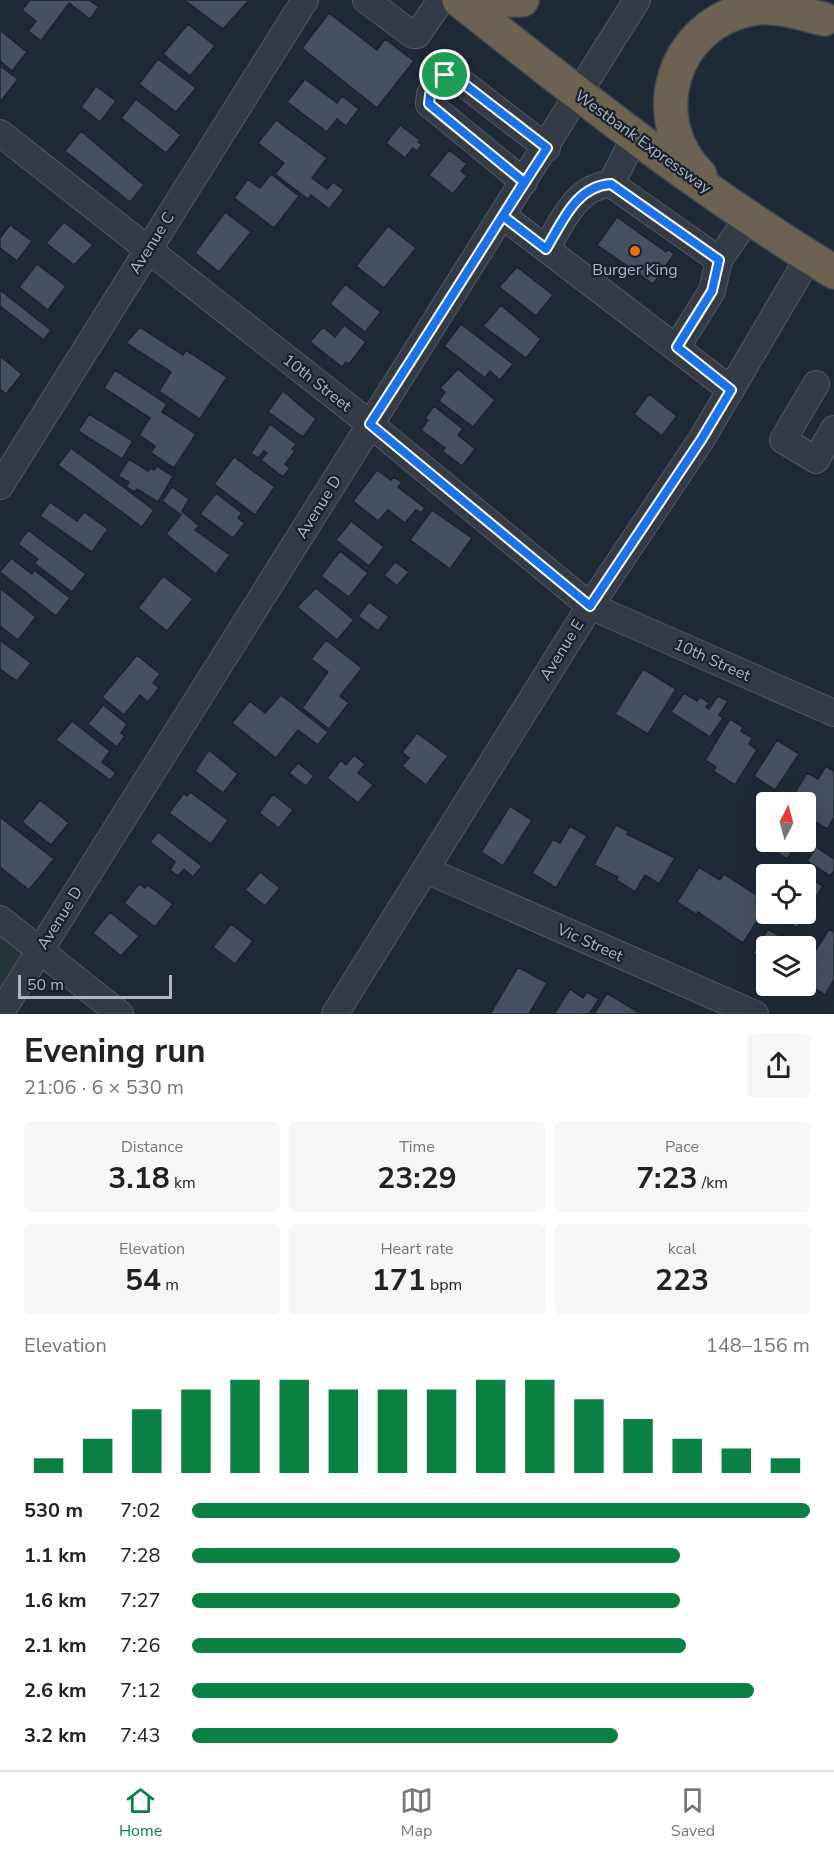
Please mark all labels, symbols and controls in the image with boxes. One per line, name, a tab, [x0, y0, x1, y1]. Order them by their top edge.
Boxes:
pin	[419, 49, 470, 100]
icon: arrive	[428, 58, 461, 91]
street label: Westbank Expressway	[570, 85, 716, 199]
street label: Avenue C	[124, 208, 180, 278]
marker: Burger King	[628, 244, 642, 258]
place label: Burger King	[592, 259, 678, 281]
street label: 10th Street	[278, 349, 356, 417]
street label: Avenue D	[291, 471, 347, 543]
street label: Avenue E	[535, 615, 589, 685]
street label: 10th Street	[670, 633, 754, 687]
north arrow	[756, 792, 816, 852]
map controls	[756, 792, 816, 996]
button: locate	[756, 864, 816, 924]
street label: Avenue D	[32, 882, 88, 954]
street label: Vic Street	[553, 918, 627, 967]
button: layers	[756, 936, 816, 996]
scale bar	[18, 972, 172, 1000]
text: 50 m	[27, 974, 64, 996]
text: Evening run	[24, 1029, 206, 1074]
button: share	[747, 1034, 810, 1097]
text: 21:06 · 6 × 530 m	[24, 1074, 184, 1101]
text: Distance	[121, 1136, 183, 1158]
text: Time	[399, 1136, 435, 1158]
text: Pace	[665, 1136, 699, 1158]
text: 3.18	[108, 1158, 170, 1199]
text: 23:29	[377, 1158, 457, 1199]
text: 7:23	[636, 1158, 698, 1199]
text: km	[170, 1172, 196, 1194]
text: /km	[698, 1172, 728, 1194]
text: Elevation	[119, 1238, 185, 1260]
text: Heart rate	[380, 1238, 454, 1260]
text: kcal	[668, 1238, 696, 1260]
text: 54	[125, 1260, 161, 1301]
text: 171	[372, 1260, 426, 1301]
text: 223	[655, 1260, 709, 1301]
text: m	[161, 1274, 179, 1296]
text: bpm	[426, 1274, 462, 1296]
text: Elevation	[24, 1332, 107, 1359]
text: 148–156 m	[706, 1332, 810, 1359]
text: 530 m	[24, 1497, 83, 1524]
text: 7:02	[120, 1497, 161, 1524]
text: 1.1 km	[24, 1542, 87, 1569]
text: 7:28	[120, 1542, 161, 1569]
text: 1.6 km	[24, 1587, 87, 1614]
text: 7:27	[120, 1587, 161, 1614]
text: 2.1 km	[24, 1632, 87, 1659]
text: 7:26	[120, 1632, 161, 1659]
text: 2.6 km	[24, 1677, 87, 1704]
text: 7:12	[120, 1677, 161, 1704]
text: 3.2 km	[24, 1722, 87, 1749]
text: 7:43	[120, 1722, 161, 1749]
tab: Home	[119, 1784, 162, 1842]
tab: Map	[400, 1784, 433, 1842]
tab: Saved	[671, 1784, 715, 1842]

